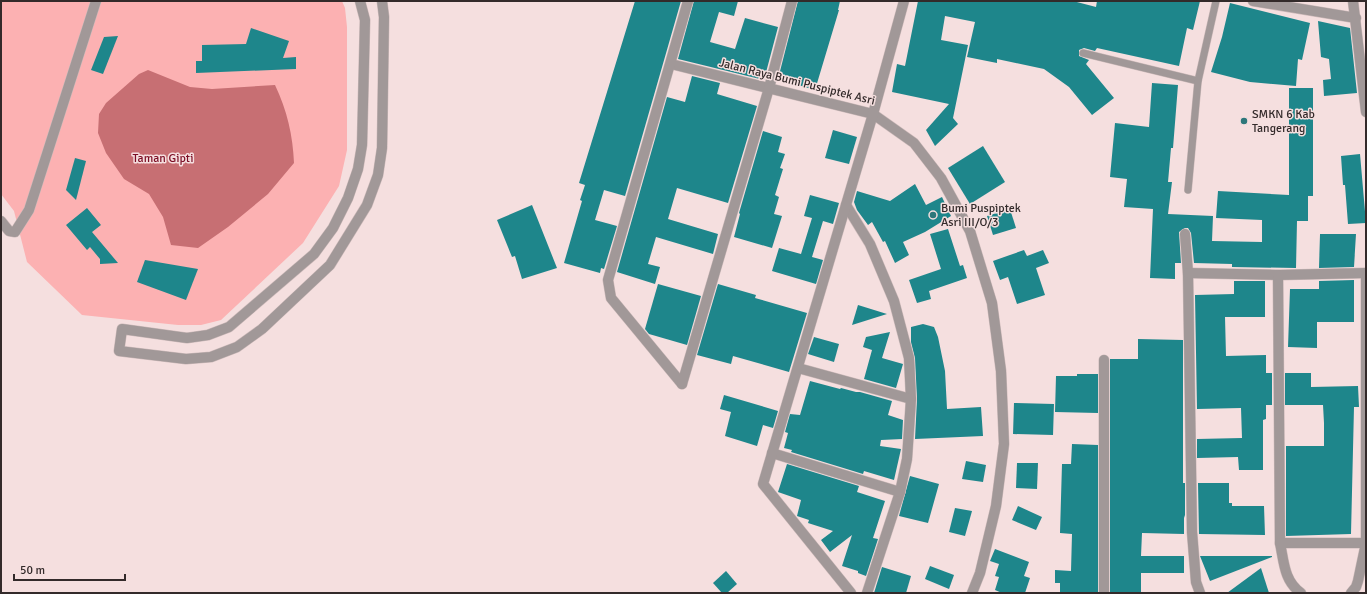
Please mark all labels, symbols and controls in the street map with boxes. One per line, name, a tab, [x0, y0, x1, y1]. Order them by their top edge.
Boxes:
street label: Jalan Raya Bumi Puspiptek Asri	[717, 55, 877, 109]
place label: SMKN 6 Kab Tangerang	[1252, 107, 1315, 136]
marker: SMKN 6 Kab Tangerang	[1239, 116, 1249, 126]
park label: Taman Gipti	[133, 151, 193, 166]
place label: Bumi Puspiptek Asri III/O/3	[941, 201, 1021, 230]
marker: Bumi Puspiptek Asri III/O/3	[928, 210, 938, 220]
scale bar	[14, 556, 125, 582]
text: 50 m	[20, 563, 45, 578]

